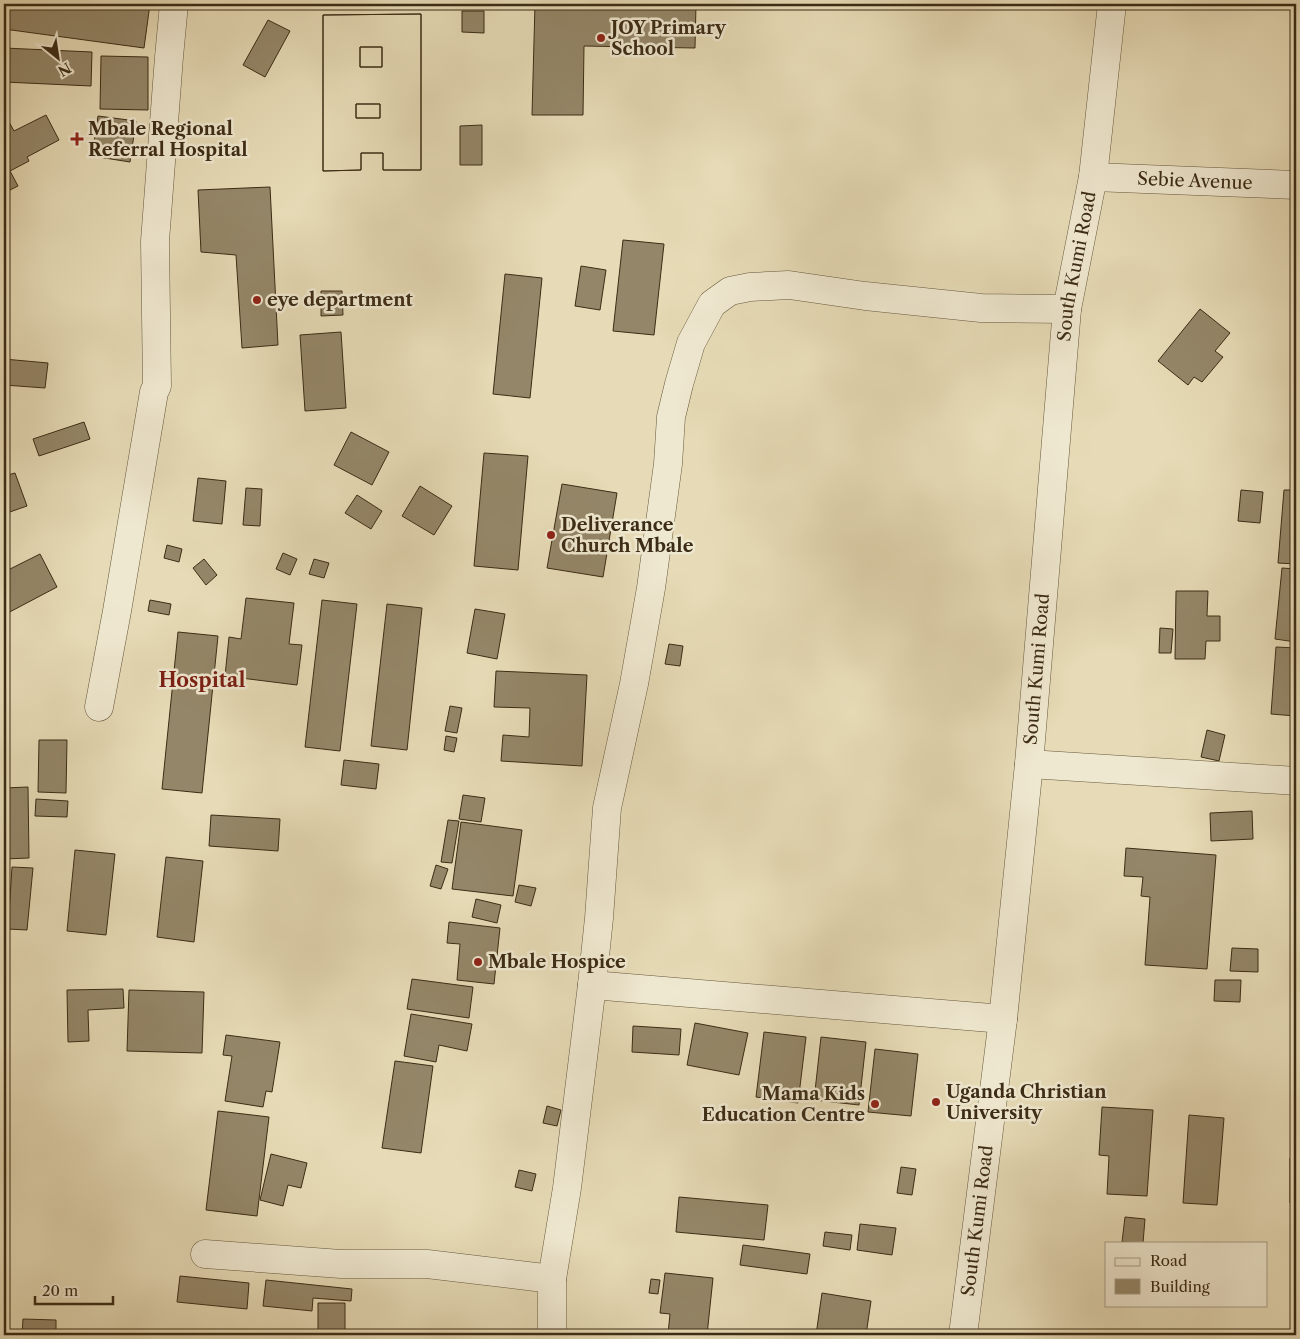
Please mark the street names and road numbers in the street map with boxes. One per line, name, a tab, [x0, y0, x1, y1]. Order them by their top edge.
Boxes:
street label: Sebie Avenue	[1137, 168, 1253, 194]
street label: South Kumi Road	[1053, 189, 1101, 342]
street label: South Kumi Road	[1020, 592, 1054, 746]
street label: South Kumi Road	[957, 1144, 998, 1298]

